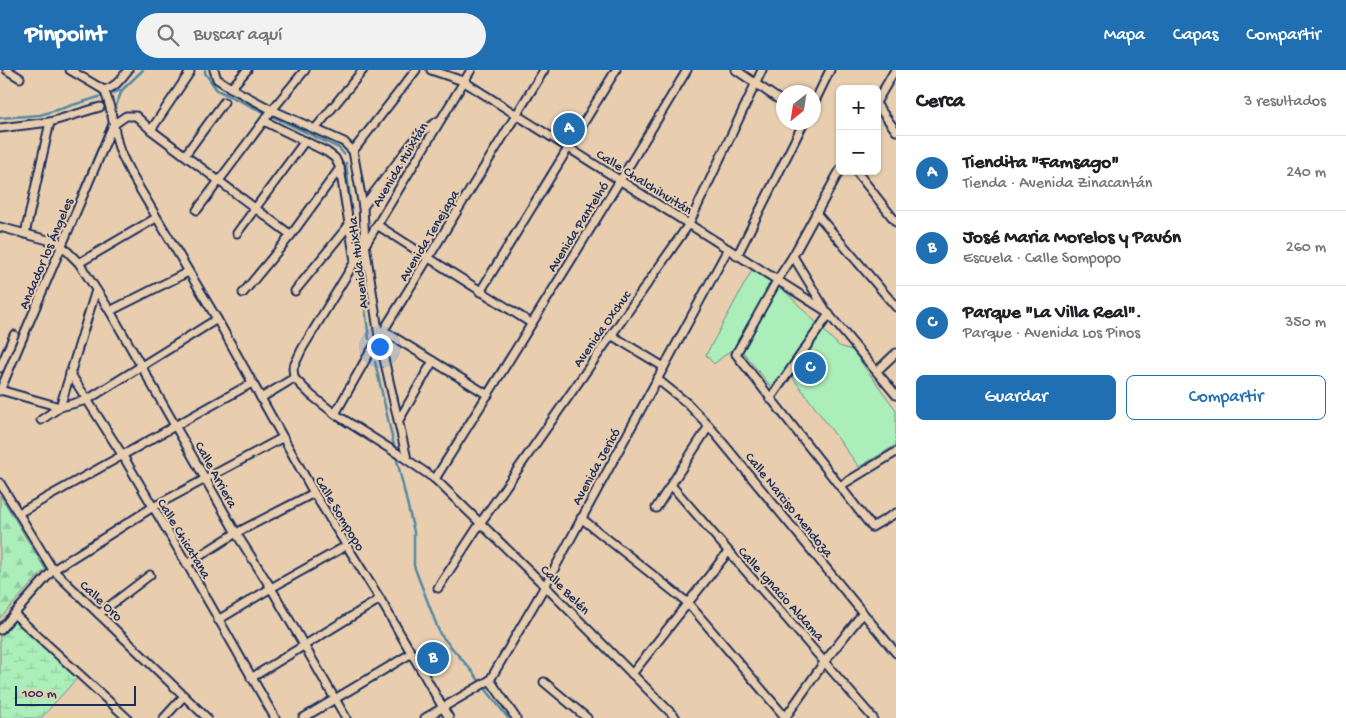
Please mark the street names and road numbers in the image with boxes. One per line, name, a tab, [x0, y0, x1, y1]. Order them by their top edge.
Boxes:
street label: Avenida Huixtán	[369, 120, 433, 211]
street label: Calle Chalchihuitán	[592, 147, 695, 220]
street label: Avenida Pantelhó	[544, 179, 614, 276]
street label: Avenida Tenejapa	[396, 186, 465, 285]
street label: Andador los Ángeles	[16, 195, 79, 312]
street label: Avenida Huixtla	[345, 215, 374, 309]
street label: Avenida Oxchuc	[570, 287, 637, 371]
street label: Avenida Jericó	[569, 426, 625, 509]
street label: Calle Arriera	[190, 439, 241, 512]
street label: Calle Narciso Mendoza	[740, 450, 836, 563]
street label: Calle Sompopo	[310, 474, 368, 555]
street label: Calle Chicatana	[152, 496, 214, 584]
street label: Calle Ignacio Aldama	[733, 544, 828, 646]
street label: Calle Belén	[536, 562, 593, 619]
street label: Calle Oro	[75, 578, 125, 626]

